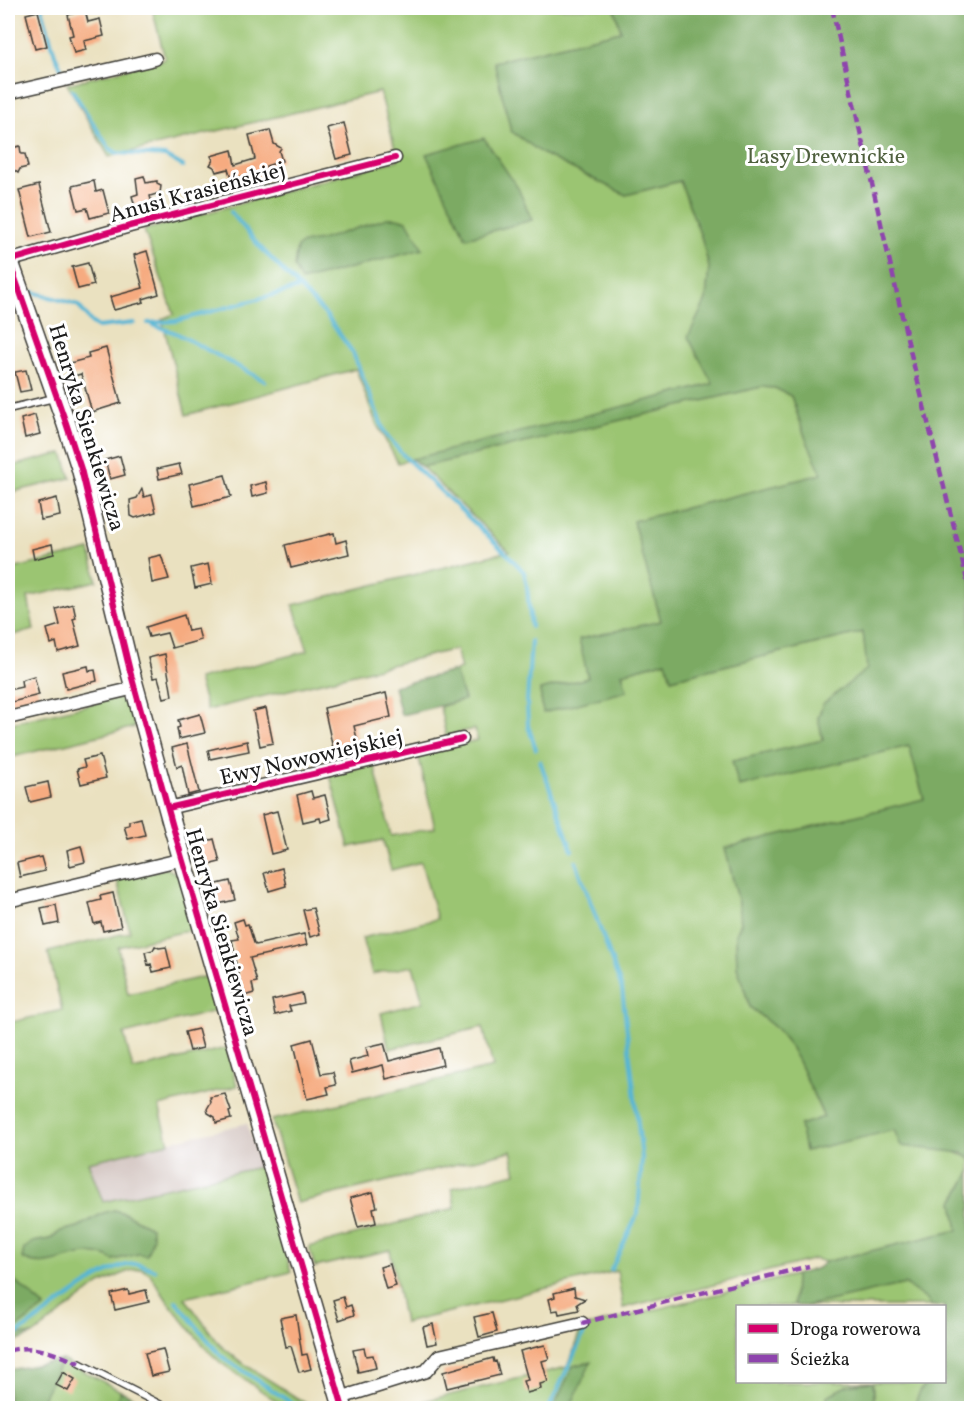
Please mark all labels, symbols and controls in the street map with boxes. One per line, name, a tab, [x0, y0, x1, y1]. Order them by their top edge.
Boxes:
park label: Lasy Drewnickie	[747, 142, 905, 173]
street label: Anusi Krasieńskiej	[106, 155, 289, 232]
street label: Henryka Sienkiewicza	[39, 320, 132, 535]
street label: Ewy Nowowiejskiej	[217, 722, 406, 795]
street label: Henryka Sienkiewicza	[176, 825, 265, 1040]
legend	[736, 1305, 946, 1383]
text: Droga rowerowa	[790, 1318, 921, 1343]
text: Ścieżka	[790, 1348, 850, 1373]

